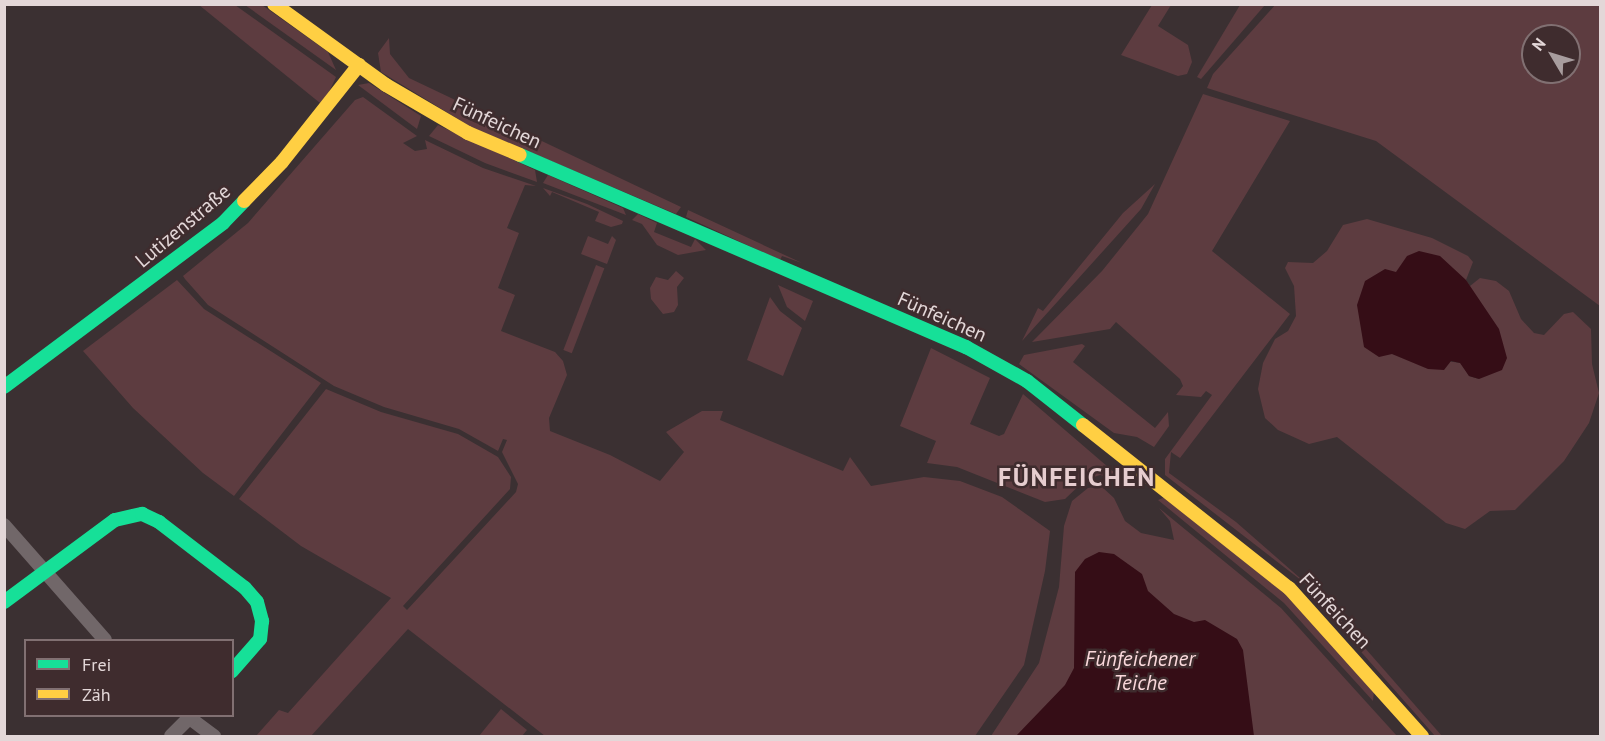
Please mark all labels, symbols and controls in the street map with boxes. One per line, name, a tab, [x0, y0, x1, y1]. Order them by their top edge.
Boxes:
north arrow	[1521, 24, 1581, 84]
text: N	[1527, 34, 1550, 54]
street label: Fünfeichen	[449, 92, 545, 154]
street label: Lutizenstraße	[131, 179, 235, 273]
street label: Fünfeichen	[894, 287, 990, 347]
district label: FÜNFEICHEN	[998, 461, 1156, 493]
street label: Fünfeichen	[1294, 568, 1376, 654]
legend	[24, 639, 234, 717]
water label: Fünfeichener Teiche	[1085, 646, 1195, 696]
text: Frei	[82, 653, 111, 676]
text: Zäh	[82, 683, 111, 706]

